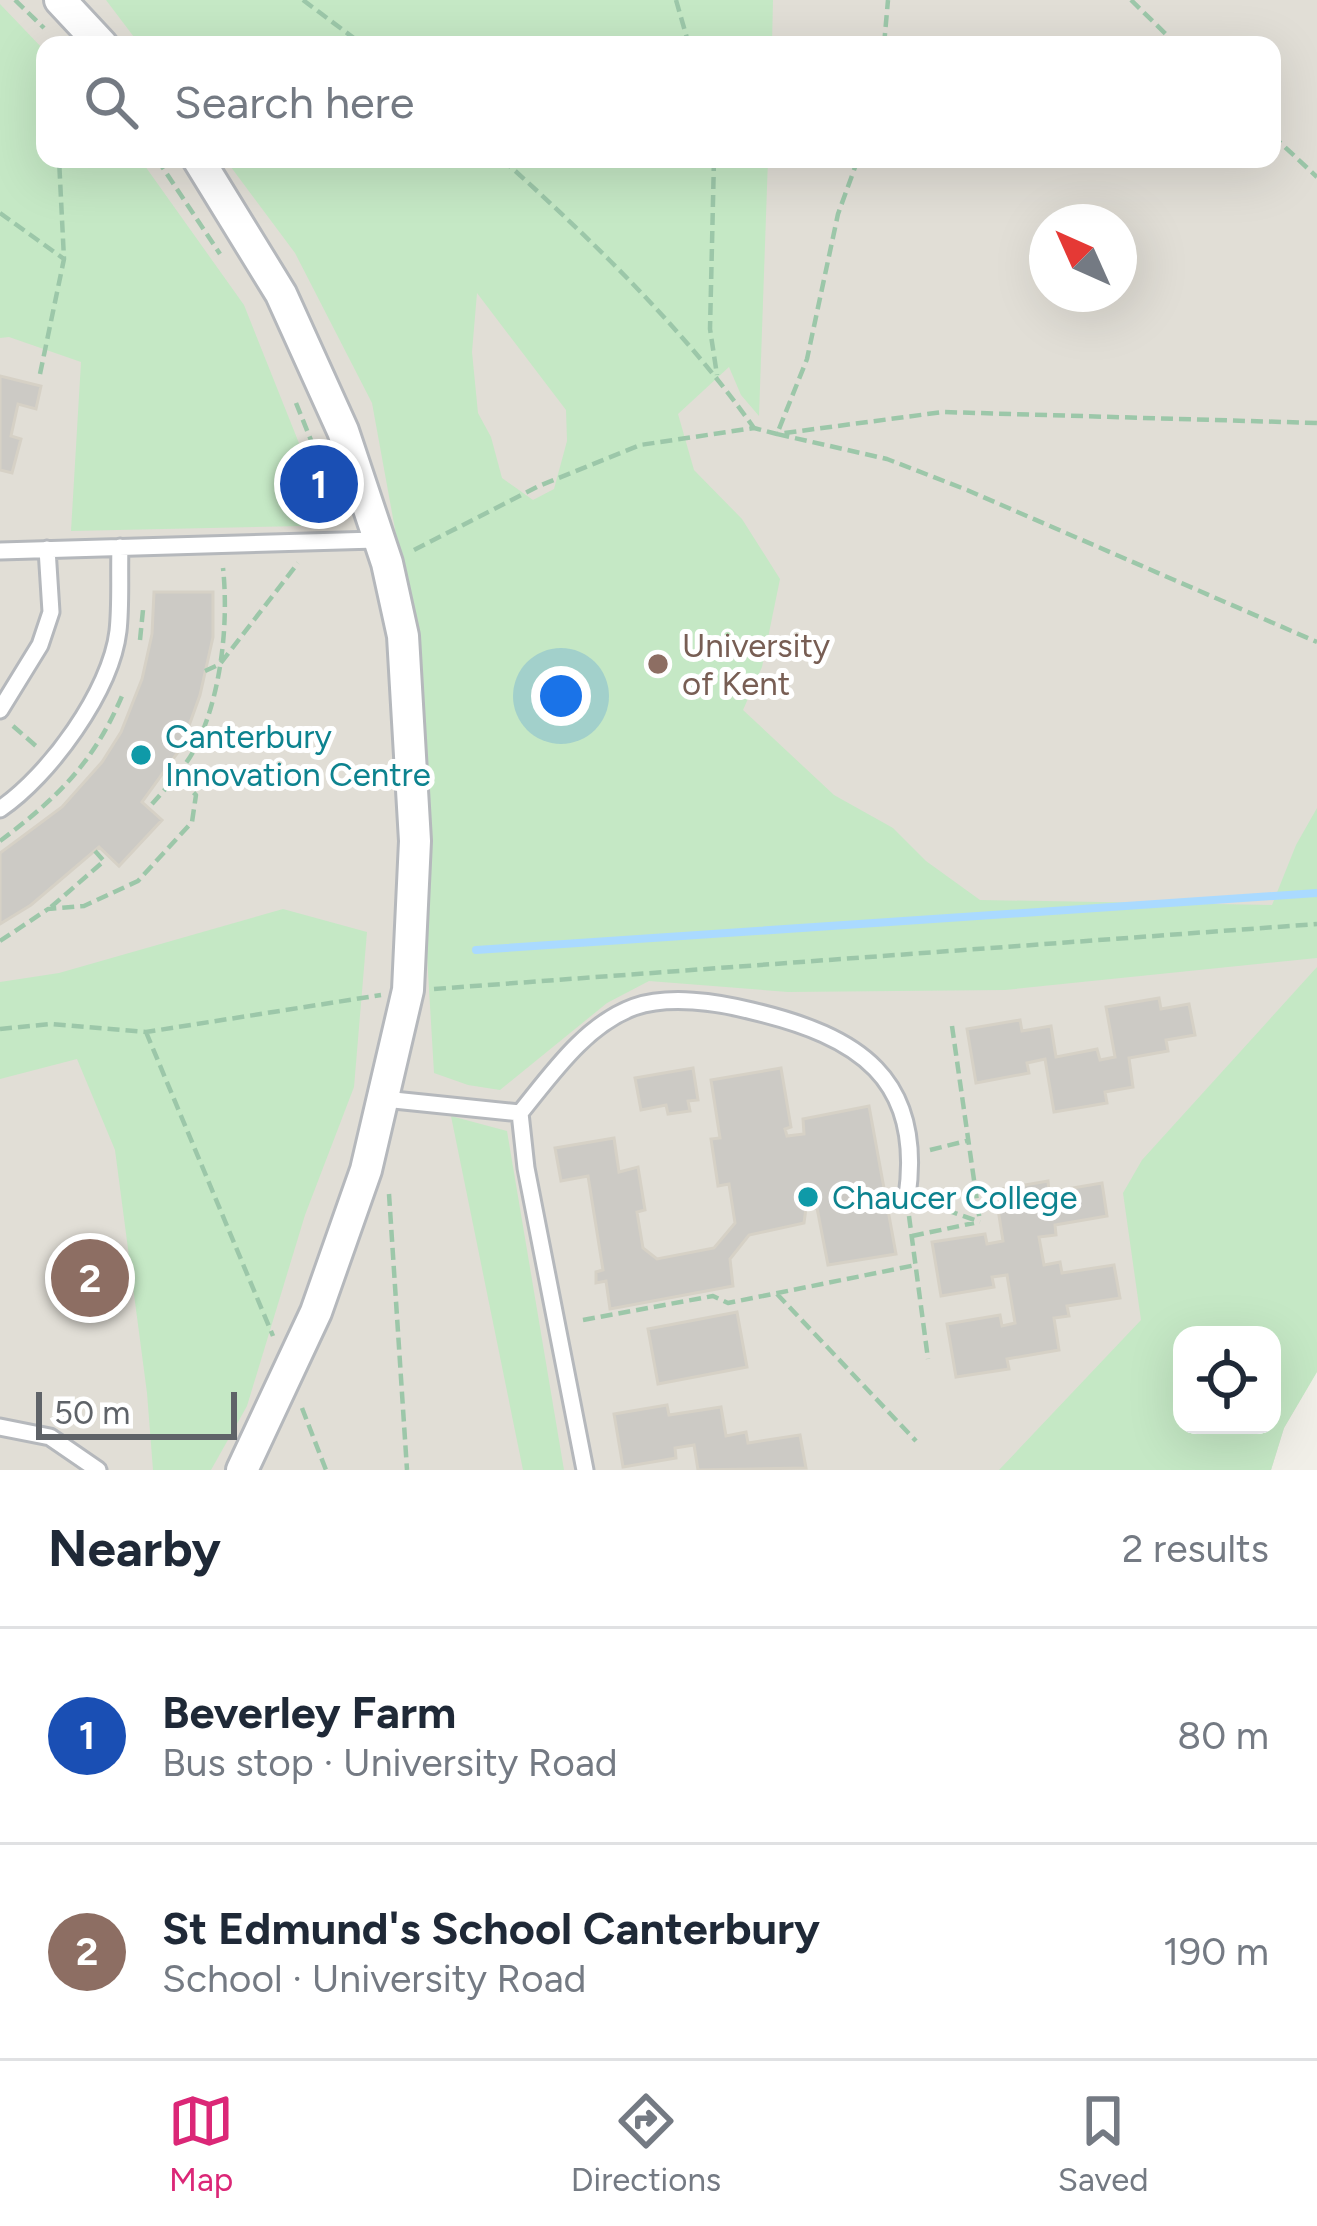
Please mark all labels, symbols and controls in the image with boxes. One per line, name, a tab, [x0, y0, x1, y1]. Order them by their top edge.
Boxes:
search box	[36, 36, 1281, 168]
icon: search	[78, 69, 144, 135]
text: Search here	[174, 75, 414, 129]
north arrow	[1029, 204, 1137, 312]
pin: 1	[280, 439, 358, 529]
place label: University of Kent	[682, 626, 831, 703]
marker: University of Kent	[645, 651, 671, 677]
your location	[531, 666, 591, 726]
place label: Canterbury Innovation Centre	[165, 717, 431, 794]
marker: Canterbury Innovation Centre	[128, 742, 154, 768]
place label: Chaucer College	[832, 1178, 1078, 1217]
marker: Chaucer College	[795, 1184, 821, 1210]
pin: 2	[51, 1233, 129, 1323]
map controls	[1173, 1326, 1281, 1434]
button: locate	[1173, 1326, 1281, 1434]
scale bar	[36, 1386, 237, 1439]
text: 50 m	[54, 1393, 130, 1432]
text: Nearby	[48, 1518, 221, 1579]
text: 2 results	[1122, 1525, 1269, 1572]
text: Beverley Farm	[162, 1685, 456, 1739]
text: 1	[79, 1712, 95, 1759]
text: 80 m	[1177, 1712, 1269, 1759]
text: Bus stop · University Road	[162, 1739, 618, 1786]
text: St Edmund's School Canterbury	[162, 1901, 820, 1955]
text: 2	[76, 1928, 98, 1975]
text: 190 m	[1163, 1928, 1269, 1975]
text: School · University Road	[162, 1955, 586, 2002]
tab: Map	[168, 2088, 234, 2199]
tab: Directions	[571, 2088, 721, 2199]
tab: Saved	[1058, 2088, 1149, 2199]

